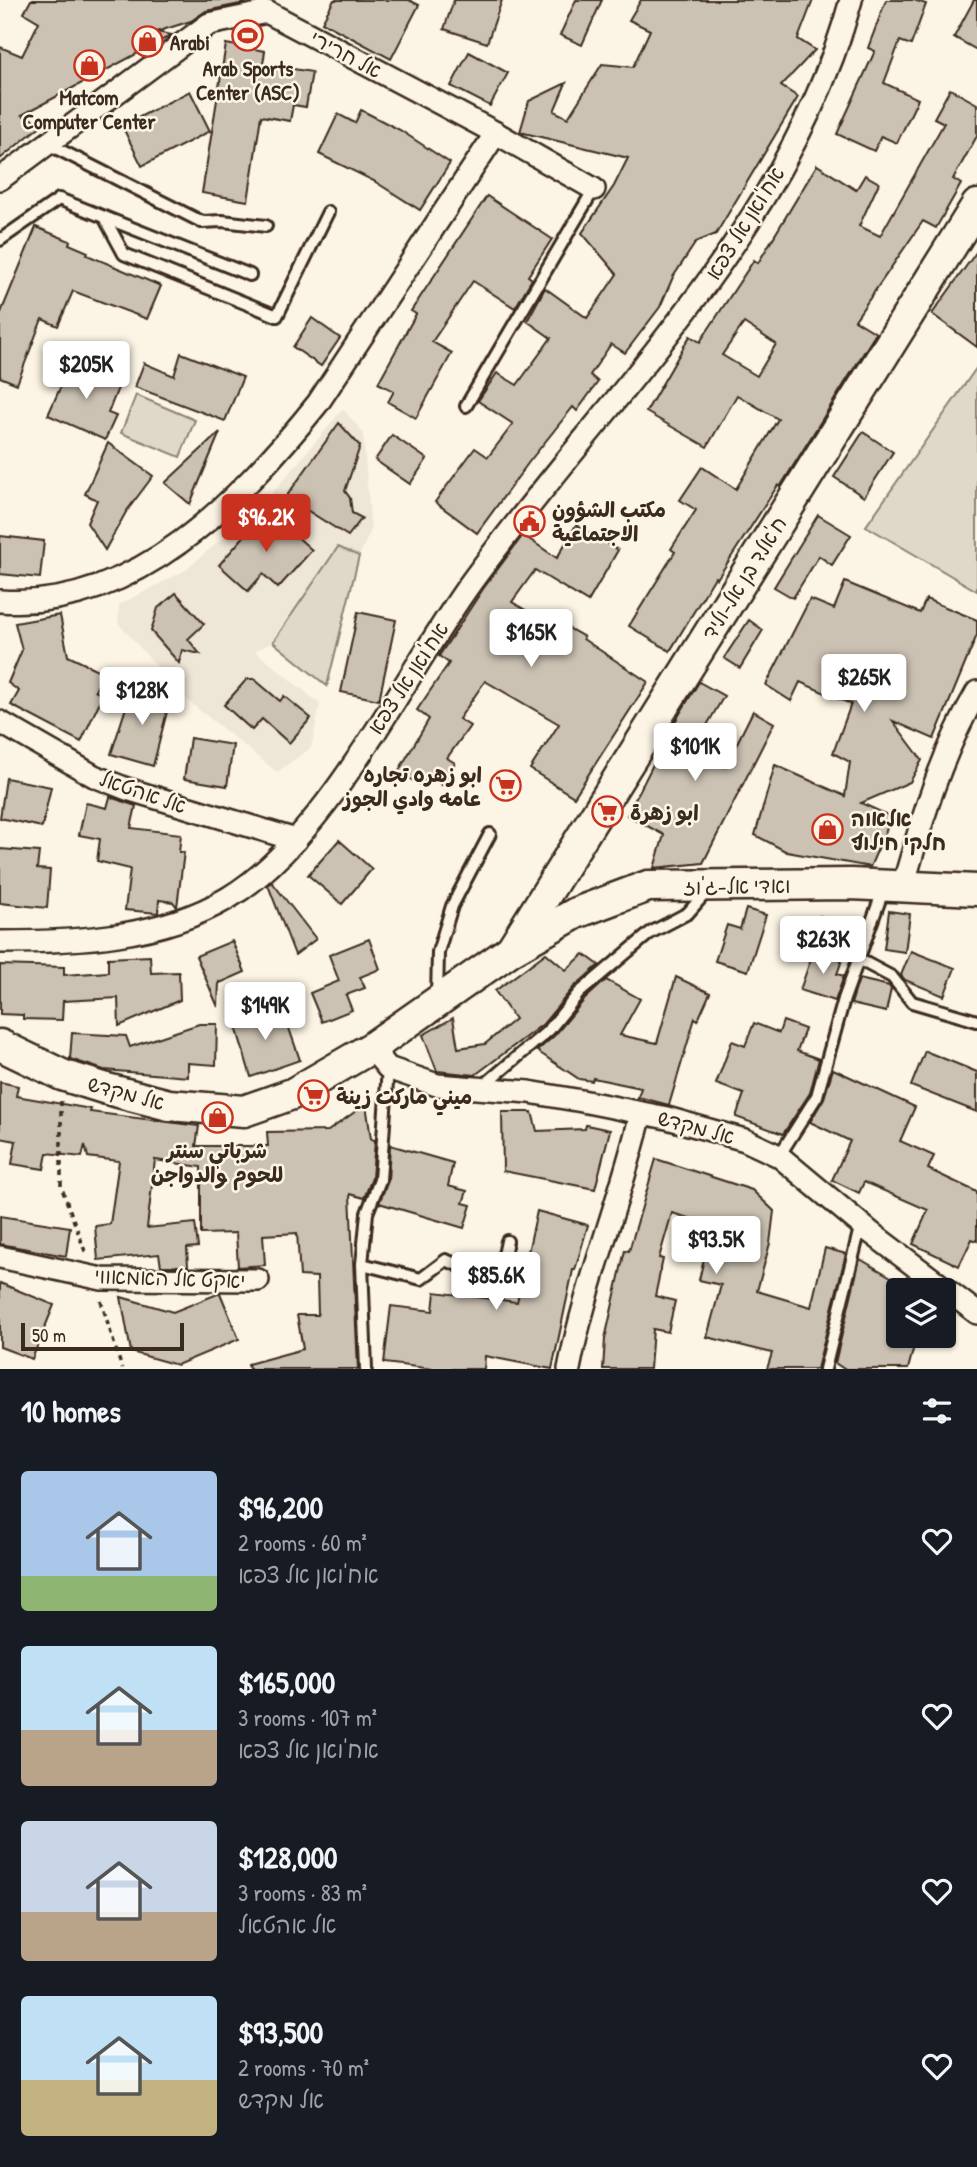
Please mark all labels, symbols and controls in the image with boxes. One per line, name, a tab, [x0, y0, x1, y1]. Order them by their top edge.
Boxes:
sports icon: Arab Sports Center (ASC)	[231, 19, 265, 53]
street label: אל חרירי	[305, 23, 387, 85]
shop icon: Arabi	[130, 25, 164, 59]
place label: Arabi	[170, 28, 210, 57]
shop icon: Matcom Computer Center	[72, 48, 106, 82]
place label: Arab Sports Center (ASC)	[196, 54, 300, 107]
place label: Matcom Computer Center	[22, 83, 156, 137]
street label: אח'ואן אל צפא	[699, 161, 791, 285]
pin: $205K	[37, 342, 135, 401]
text: $205K	[59, 348, 113, 379]
pin: $96.2K	[209, 494, 323, 554]
place label: مكتب الشؤون الاجتماعية	[552, 495, 666, 548]
text: $96.2K	[238, 501, 295, 532]
public building icon: مكتب الشؤون الاجتماعية	[512, 504, 546, 538]
street label: ח'אלד בן אל-וליד	[695, 511, 793, 645]
pin: $165K	[482, 610, 580, 669]
street label: אח'ואן אל צפא	[361, 616, 455, 740]
text: $165K	[506, 616, 556, 647]
pin: $265K	[815, 654, 913, 714]
text: $265K	[837, 661, 891, 692]
pin: $128K	[93, 668, 191, 727]
text: $128K	[116, 674, 168, 705]
pin: $101K	[646, 724, 744, 783]
text: $101K	[670, 730, 720, 761]
place label: ابو زهره تجاره عامه وادي الجوز	[341, 760, 482, 815]
street label: אל אהטאל	[96, 764, 190, 820]
supermarket icon: ابو زهره تجاره عامه وادي الجوز	[488, 769, 522, 803]
supermarket icon: ابو زهرة	[590, 795, 624, 829]
place label: ابو زهرة	[630, 798, 699, 827]
place label: אלאוה חלקי חילוף	[851, 804, 946, 857]
shop icon: אלאוה חלקי חילוף	[811, 813, 845, 847]
street label: ואדי אל-ג'וז	[683, 871, 791, 901]
pin: $263K	[774, 916, 872, 976]
text: $263K	[796, 923, 850, 954]
pin: $149K	[216, 982, 314, 1042]
text: $149K	[240, 989, 290, 1020]
street label: אל מקדש	[84, 1069, 168, 1117]
supermarket icon: ميني ماركت زينة	[296, 1079, 330, 1113]
place label: ميني ماركت زينة	[336, 1082, 472, 1116]
shop icon: شرباتي سنتر للحوم والدواجن	[200, 1101, 234, 1135]
street label: אל מקדש	[654, 1103, 738, 1151]
place label: شرباتي سنتر للحوم والدواجن	[151, 1136, 283, 1191]
pin: $93.5K	[659, 1216, 773, 1276]
text: $93.5K	[687, 1223, 745, 1254]
pin: $85.6K	[439, 1252, 553, 1312]
text: $85.6K	[467, 1259, 525, 1290]
street label: יאקט אל האמאווי	[94, 1261, 246, 1295]
map controls	[886, 1278, 956, 1348]
button: layers	[886, 1278, 956, 1348]
scale bar	[21, 1320, 184, 1352]
text: 50 m	[32, 1322, 66, 1348]
text: 10 homes	[21, 1391, 121, 1431]
icon: filters	[918, 1392, 956, 1430]
text: $96,200	[238, 1487, 323, 1527]
icon: home	[77, 1499, 161, 1583]
icon: heart	[918, 1522, 956, 1560]
text: 2 rooms · 60 m²	[238, 1527, 367, 1558]
text: אח'ואן אל צפא	[238, 1559, 379, 1590]
text: $165,000	[238, 1662, 335, 1702]
icon: home	[77, 1674, 161, 1758]
icon: heart	[918, 1697, 956, 1735]
text: 3 rooms · 107 m²	[238, 1702, 377, 1733]
text: אח'ואן אל צפא	[238, 1734, 379, 1765]
text: $128,000	[238, 1837, 338, 1877]
icon: home	[77, 1849, 161, 1933]
icon: heart	[918, 1872, 956, 1910]
text: 3 rooms · 83 m²	[238, 1877, 367, 1908]
text: אל אהטאל	[238, 1909, 336, 1940]
text: $93,500	[238, 2012, 323, 2052]
icon: home	[77, 2024, 161, 2108]
icon: heart	[918, 2047, 956, 2085]
text: 2 rooms · 70 m²	[238, 2052, 369, 2083]
text: אל מקדש	[238, 2084, 324, 2115]

